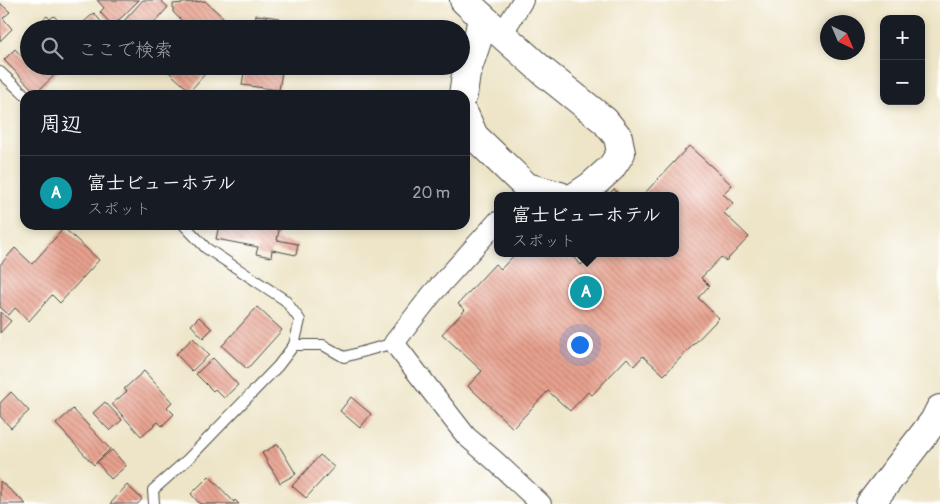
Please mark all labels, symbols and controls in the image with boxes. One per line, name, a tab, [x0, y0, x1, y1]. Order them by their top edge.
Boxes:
north arrow	[820, 15, 865, 60]
map controls	[880, 15, 925, 105]
button: +	[880, 15, 925, 60]
search box	[20, 20, 470, 75]
icon: search	[38, 34, 66, 62]
text: ここで検索	[78, 38, 173, 62]
button: −	[880, 60, 925, 105]
text: 周辺	[40, 111, 82, 138]
text: 富士ビューホテル	[87, 171, 236, 195]
text: A	[51, 183, 61, 203]
text: 20 m	[412, 183, 450, 203]
popup	[494, 192, 679, 257]
text: スポット	[87, 199, 151, 219]
text: 富士ビューホテル	[512, 203, 661, 227]
text: スポット	[512, 231, 576, 251]
pin: A	[570, 273, 602, 311]
your location	[567, 332, 593, 358]

